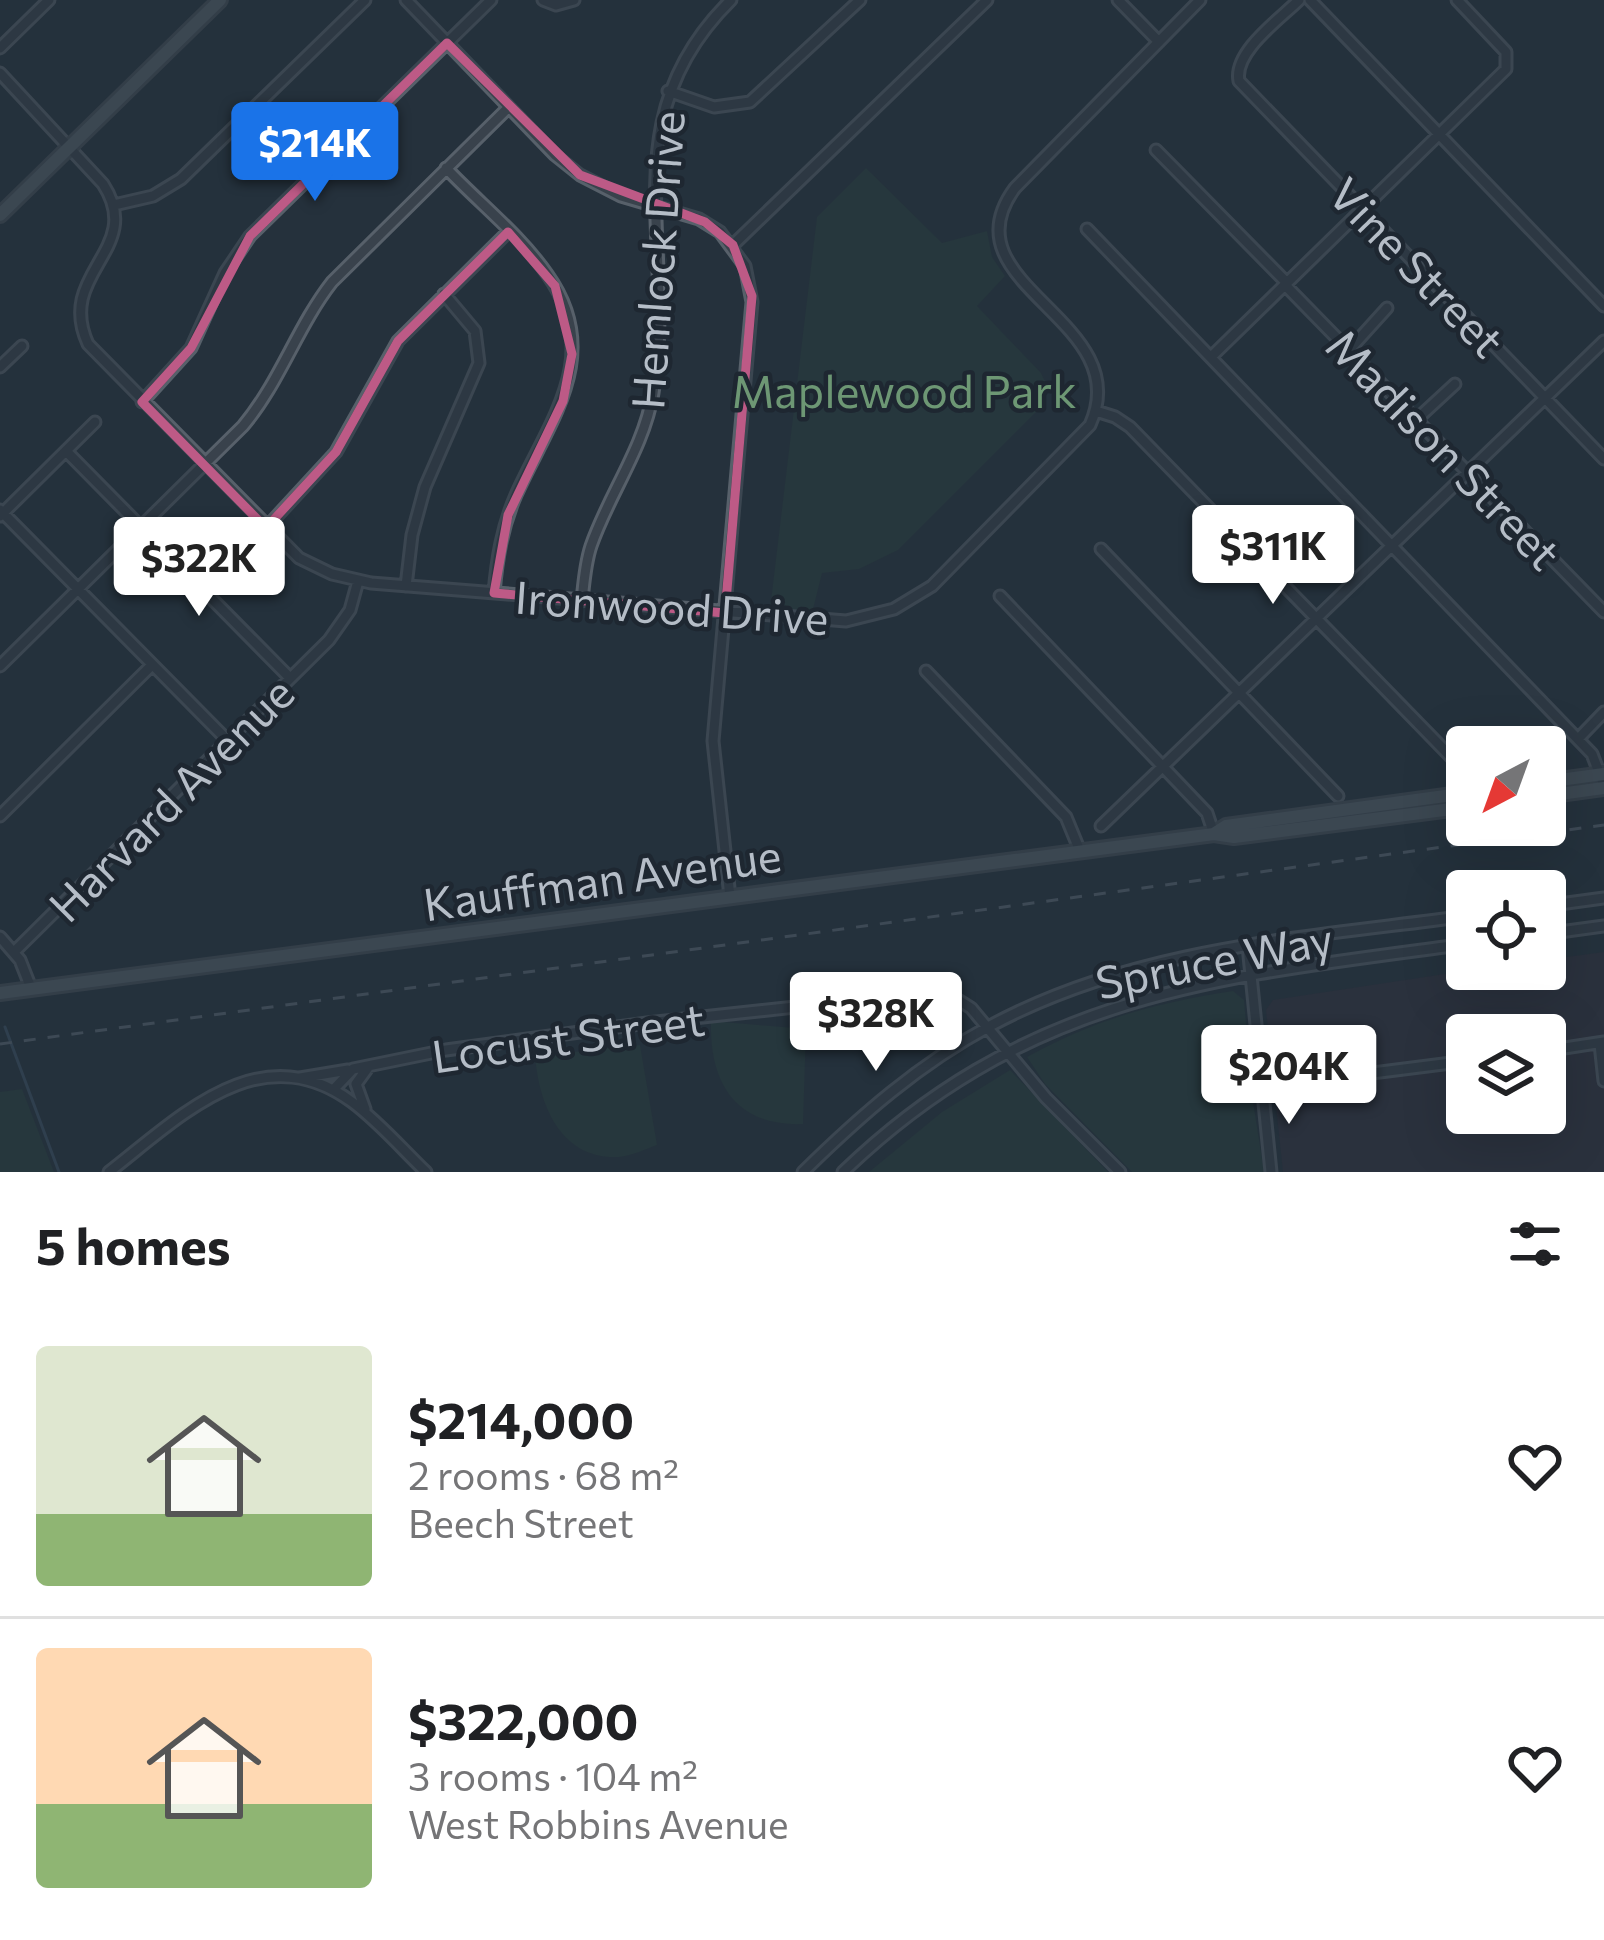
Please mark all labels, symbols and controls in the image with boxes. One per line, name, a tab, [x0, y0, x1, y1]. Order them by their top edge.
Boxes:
pin: $214K	[231, 102, 399, 204]
street label: Hemlock Drive	[618, 109, 694, 411]
text: $214K	[258, 117, 372, 165]
street label: Vine Street	[1319, 165, 1517, 367]
street label: Madison Street	[1317, 316, 1573, 580]
park label: Maplewood Park	[731, 362, 1077, 417]
pin: $311K	[1189, 505, 1357, 607]
pin: $322K	[115, 517, 283, 619]
text: $311K	[1219, 520, 1327, 568]
text: $322K	[141, 532, 257, 580]
street label: Ironwood Drive	[513, 568, 831, 644]
street label: Harvard Avenue	[36, 664, 304, 932]
north arrow	[1446, 726, 1566, 846]
map controls	[1446, 726, 1566, 1134]
street label: Kauffman Avenue	[420, 826, 784, 930]
button: locate	[1446, 870, 1566, 990]
street label: Spruce Way	[1091, 909, 1337, 1009]
pin: $328K	[792, 972, 960, 1074]
text: $328K	[817, 987, 935, 1035]
street label: Locust Street	[428, 990, 708, 1082]
button: layers	[1446, 1014, 1566, 1134]
pin: $204K	[1205, 1025, 1373, 1127]
text: $204K	[1228, 1040, 1350, 1088]
icon: filters	[1502, 1211, 1568, 1277]
text: 5 homes	[36, 1213, 231, 1276]
text: $214,000	[408, 1387, 634, 1450]
icon: home	[132, 1394, 276, 1538]
icon: heart	[1502, 1433, 1568, 1499]
text: 2 rooms · 68 m²	[408, 1450, 679, 1498]
text: Beech Street	[408, 1498, 634, 1546]
text: $322,000	[408, 1688, 638, 1751]
icon: home	[132, 1696, 276, 1840]
icon: heart	[1502, 1735, 1568, 1801]
text: 3 rooms · 104 m²	[408, 1751, 698, 1799]
text: West Robbins Avenue	[408, 1799, 789, 1847]

